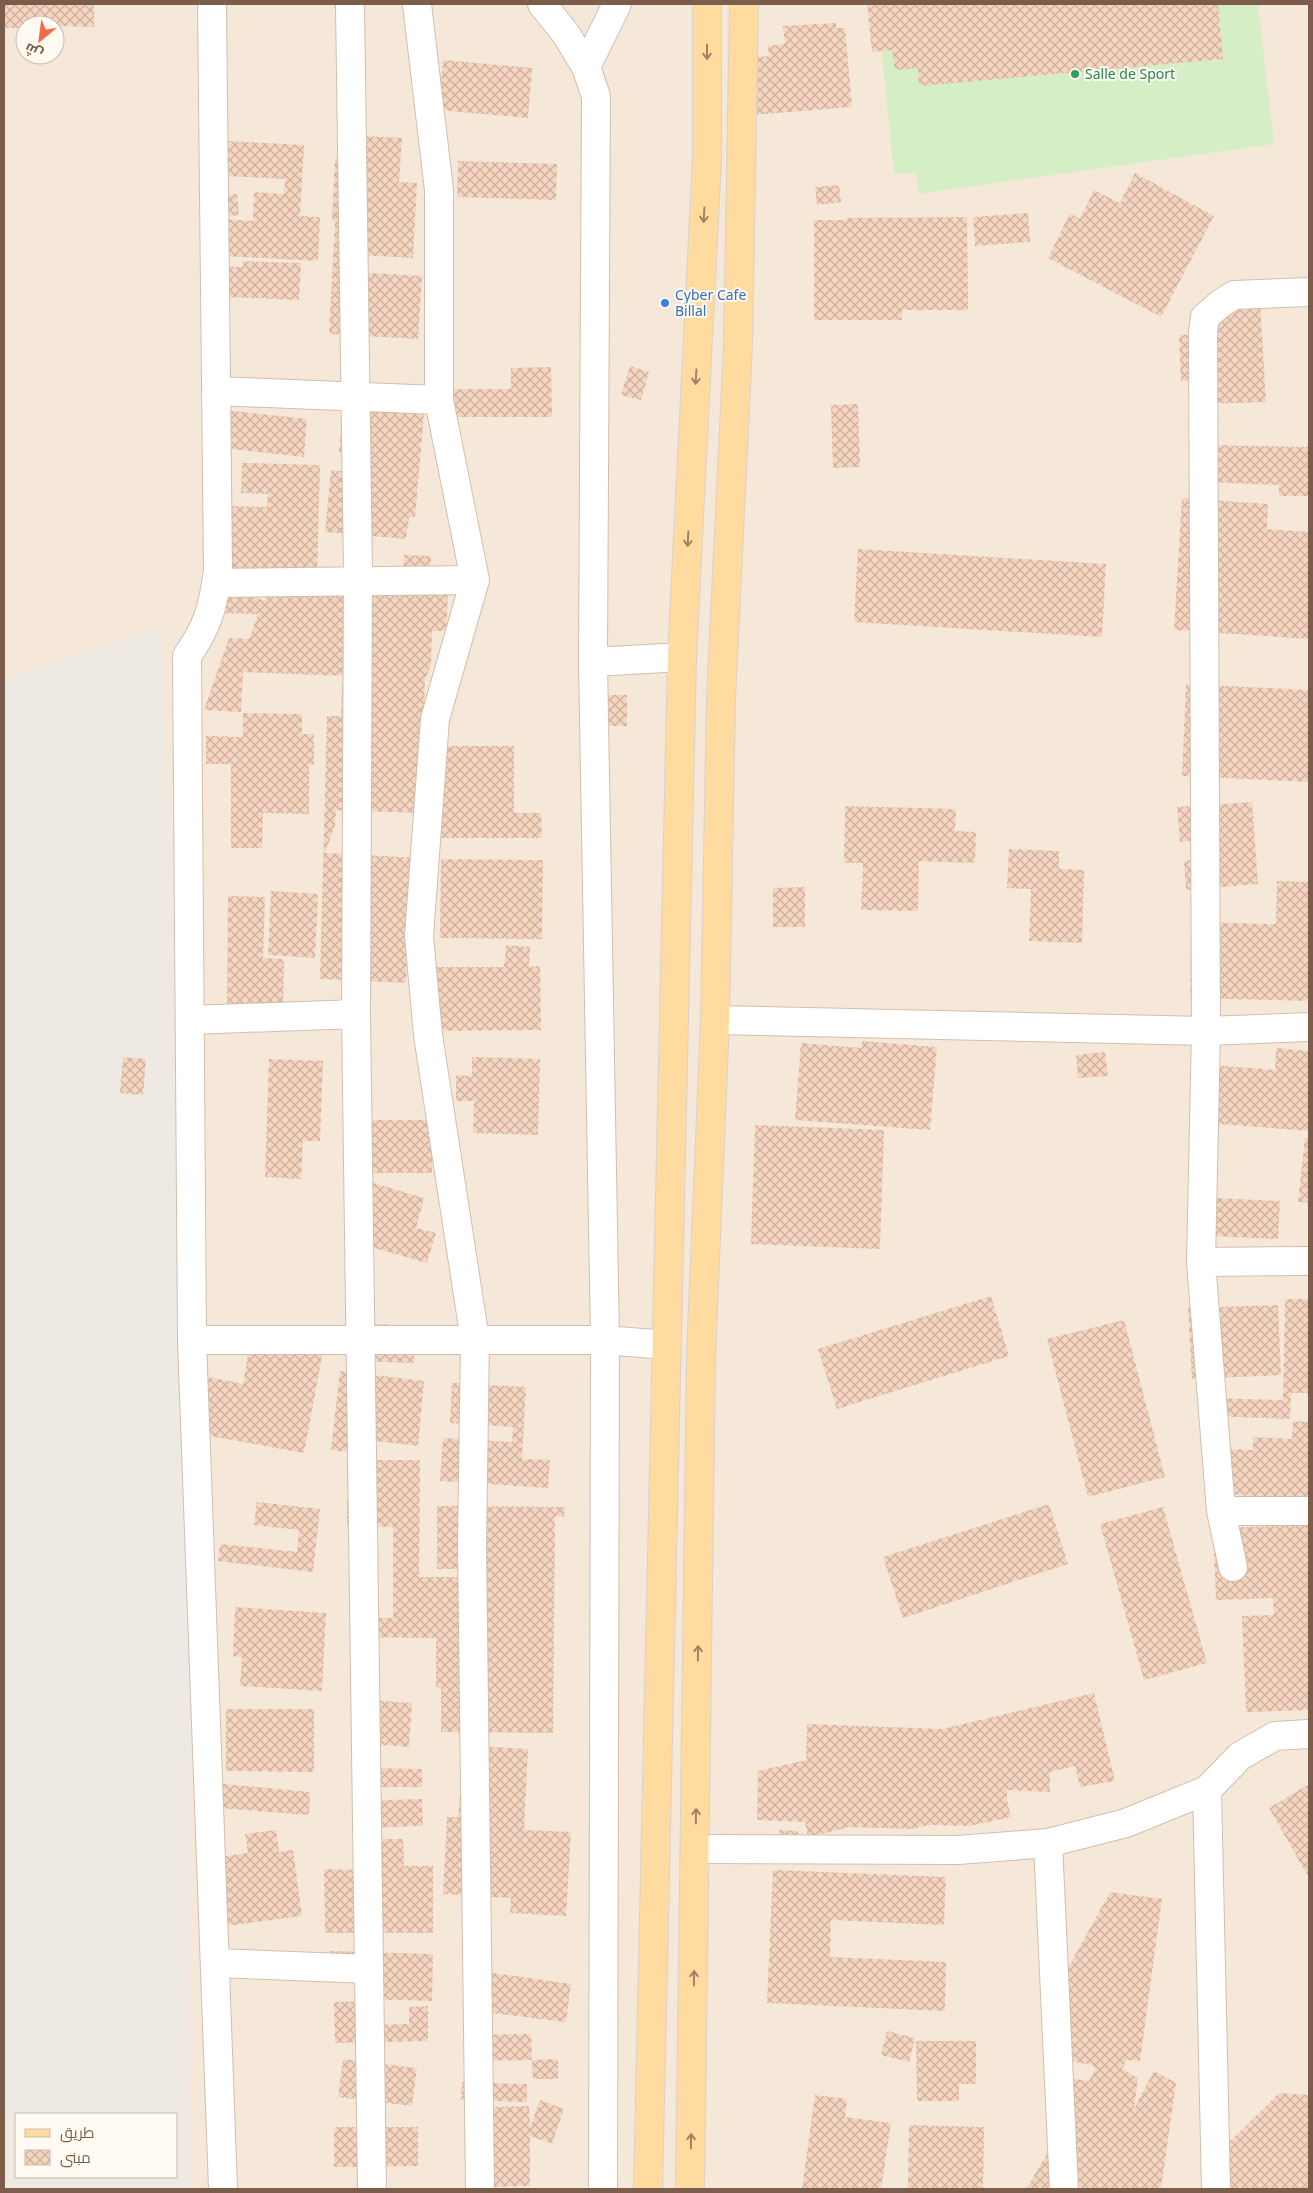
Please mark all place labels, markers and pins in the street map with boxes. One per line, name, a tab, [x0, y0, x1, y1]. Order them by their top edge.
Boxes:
place label: Salle de Sport	[1085, 64, 1175, 83]
marker: Salle de Sport	[1069, 68, 1081, 80]
place label: Cyber Cafe Billal	[675, 285, 746, 320]
marker: Cyber Cafe Billal	[659, 297, 671, 309]

